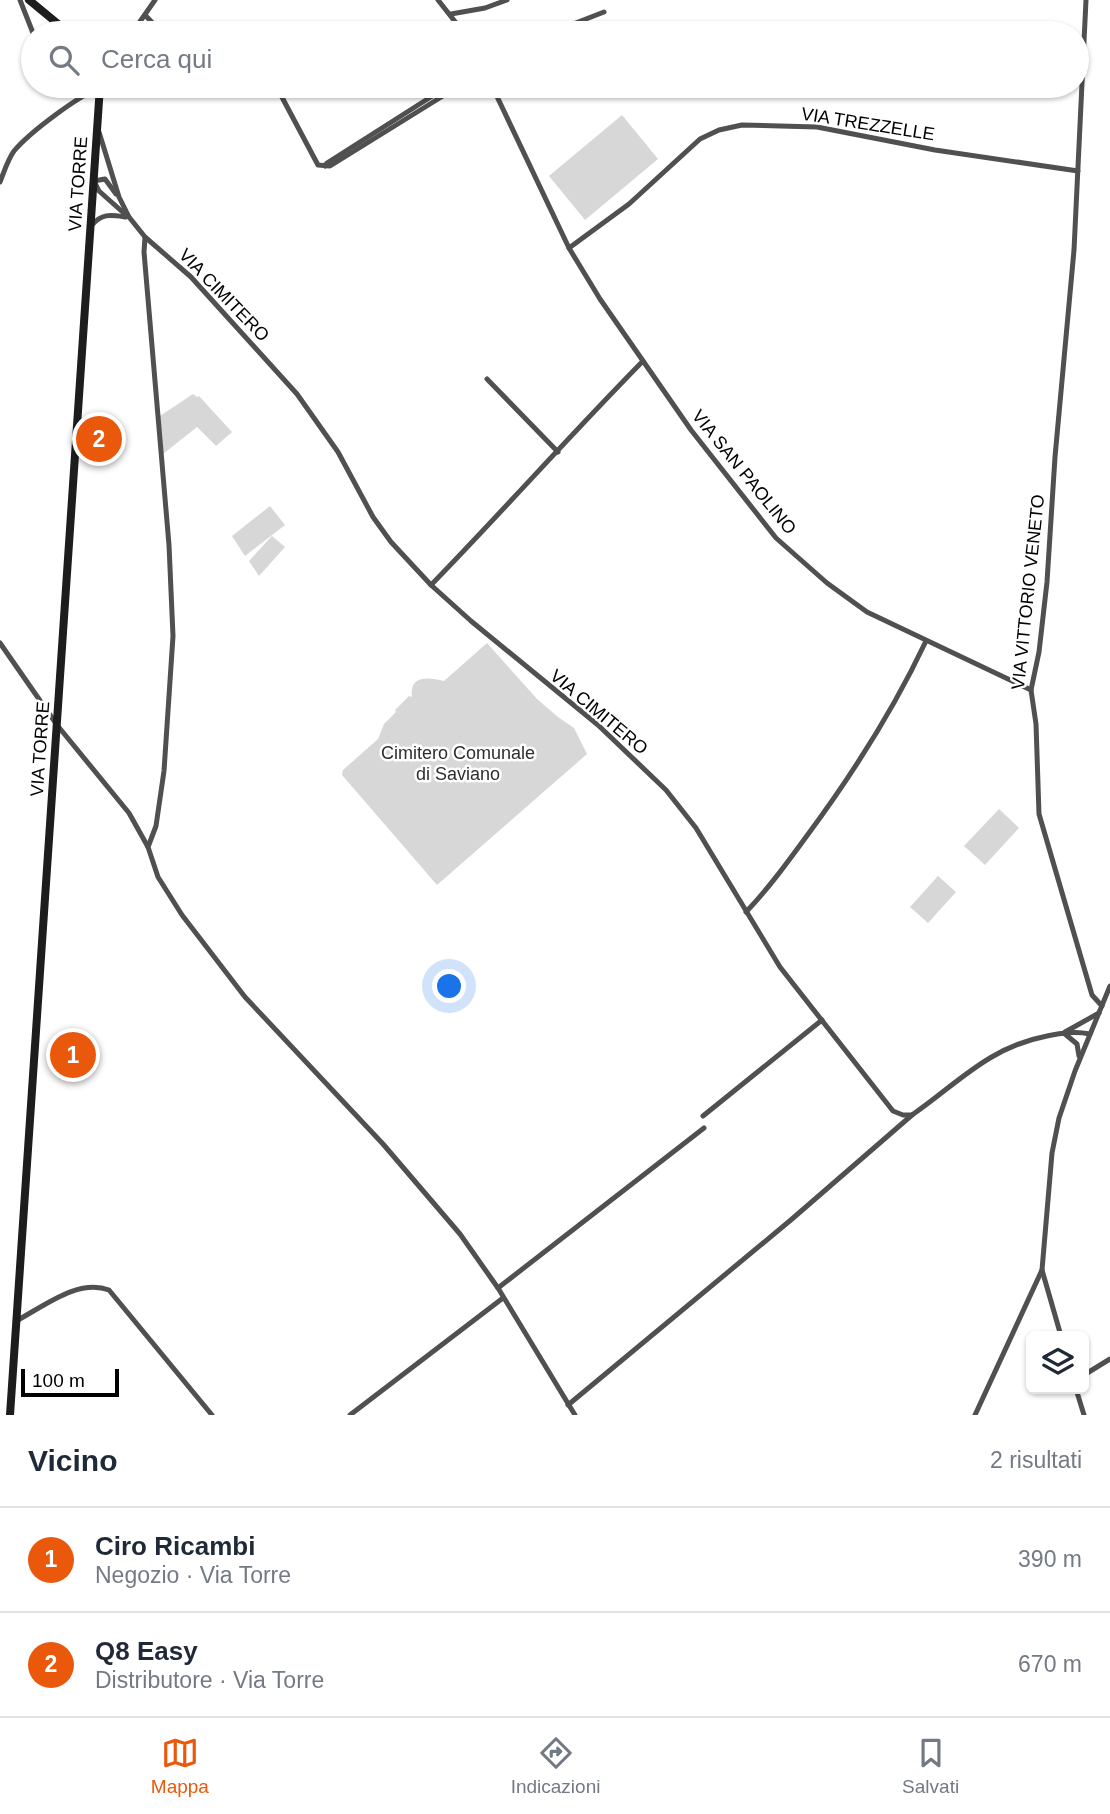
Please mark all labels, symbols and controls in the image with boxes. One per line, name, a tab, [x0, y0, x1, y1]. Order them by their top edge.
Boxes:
search box	[21, 21, 1089, 98]
icon: search	[45, 41, 83, 79]
text: Cerca qui	[101, 44, 212, 74]
street label: VIA TREZZELLE	[800, 104, 936, 144]
street label: VIA TORRE	[65, 136, 91, 232]
street label: VIA CIMITERO	[175, 245, 273, 345]
street label: VIA SAN PAOLINO	[688, 406, 800, 538]
pin: 2	[76, 413, 122, 465]
street label: VIA VITTORIO VENETO	[1008, 493, 1048, 691]
street label: VIA CIMITERO	[546, 665, 652, 759]
street label: VIA TORRE	[27, 701, 53, 797]
park label: Cimitero Comunale di Saviano	[381, 743, 535, 784]
your location	[432, 969, 466, 1003]
pin: 1	[50, 1029, 96, 1081]
map controls	[1026, 1331, 1089, 1394]
button: layers	[1026, 1331, 1089, 1394]
scale bar	[21, 1366, 119, 1398]
text: 100 m	[32, 1370, 85, 1391]
text: Vicino	[28, 1444, 117, 1477]
text: 2 risultati	[990, 1447, 1082, 1473]
text: Ciro Ricambi	[95, 1531, 255, 1561]
text: 1	[45, 1546, 57, 1572]
text: 390 m	[1018, 1546, 1082, 1572]
text: Negozio · Via Torre	[95, 1562, 291, 1588]
text: Q8 Easy	[95, 1636, 198, 1666]
text: 2	[45, 1651, 57, 1677]
text: 670 m	[1018, 1651, 1082, 1677]
text: Distributore · Via Torre	[95, 1667, 324, 1693]
tab: Mappa	[151, 1734, 209, 1798]
tab: Indicazioni	[511, 1734, 600, 1798]
tab: Salvati	[902, 1734, 959, 1798]

